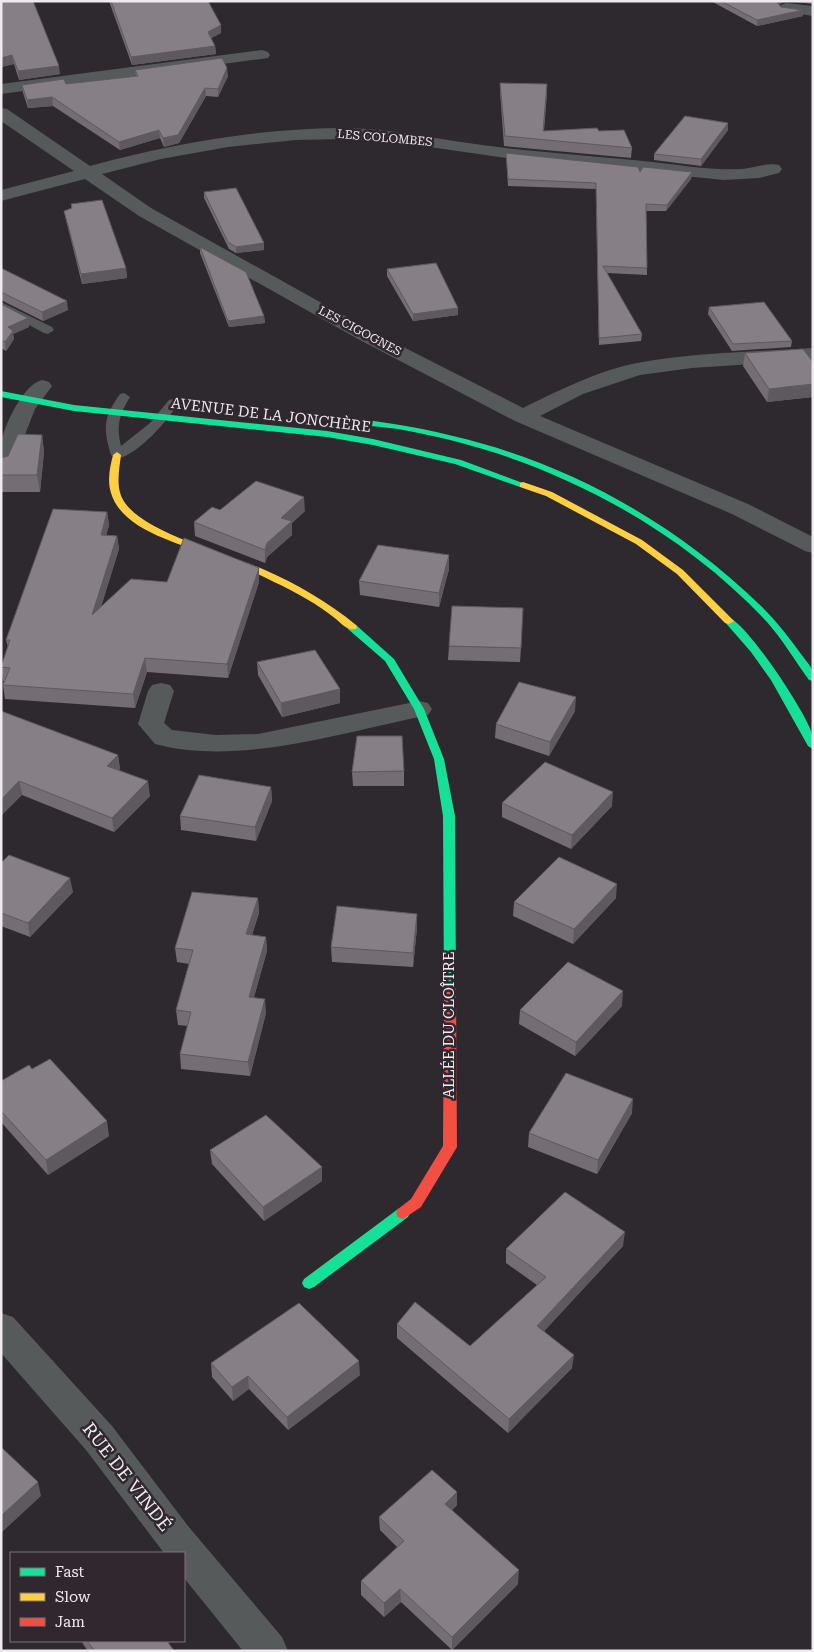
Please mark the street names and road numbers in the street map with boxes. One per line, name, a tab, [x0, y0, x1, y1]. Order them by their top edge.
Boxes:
street label: LES COLOMBES	[337, 127, 433, 149]
street label: LES CIGOGNES	[316, 303, 404, 359]
street label: AVENUE DE LA JONCHÈRE	[170, 394, 372, 436]
street label: ALLÉE DU CLOÎTRE	[440, 951, 458, 1099]
street label: RUE DE VINDÉ	[78, 1418, 176, 1535]

